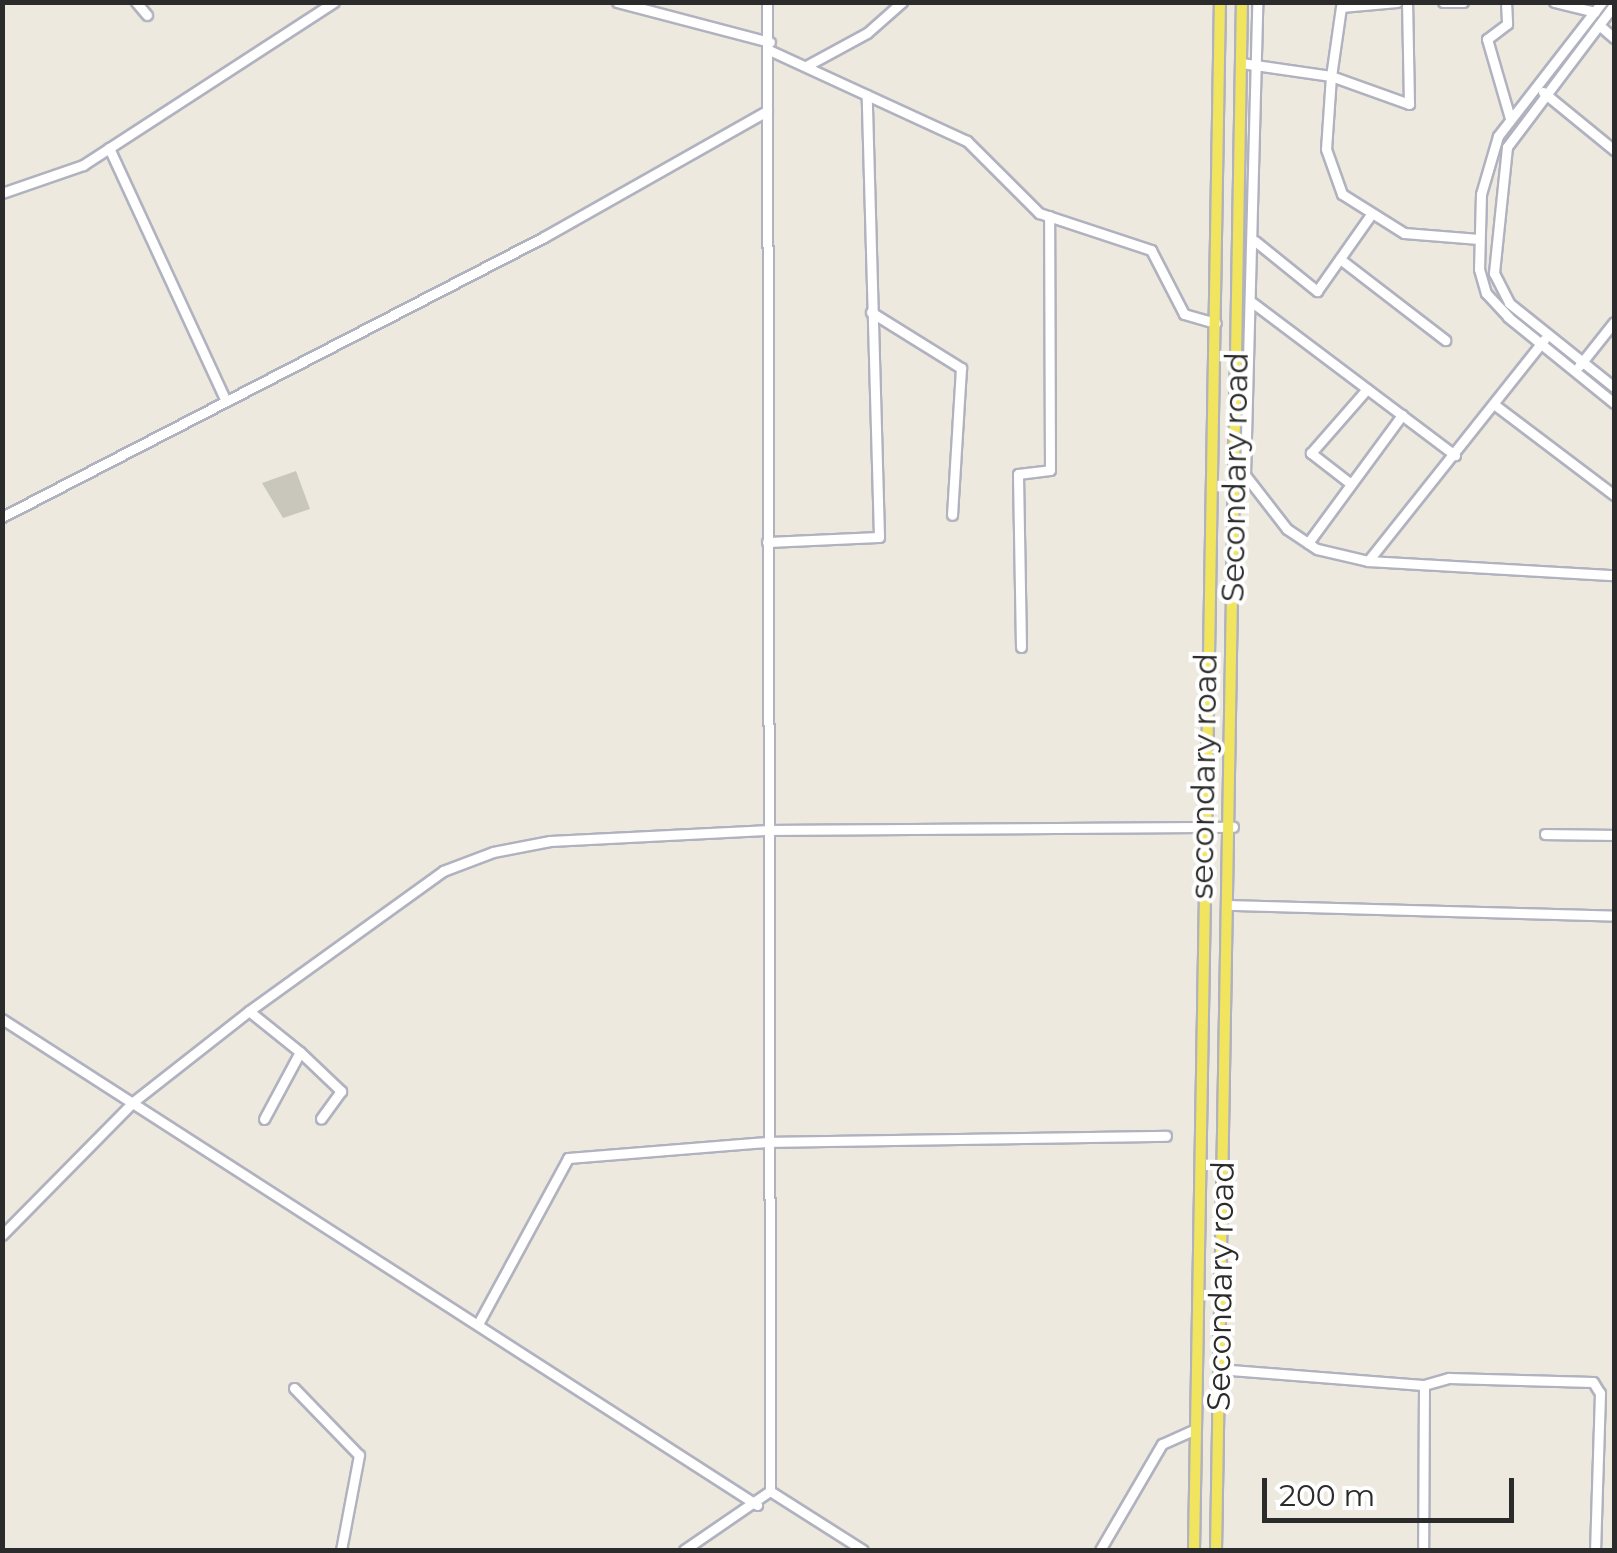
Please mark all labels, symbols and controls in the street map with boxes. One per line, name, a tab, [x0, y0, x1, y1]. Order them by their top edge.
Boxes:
street label: Secondary road	[1214, 352, 1256, 602]
street label: secondary road	[1183, 653, 1225, 899]
street label: Secondary road	[1200, 1161, 1242, 1411]
scale bar	[1267, 1458, 1520, 1520]
text: 200 m	[1279, 1477, 1375, 1514]

